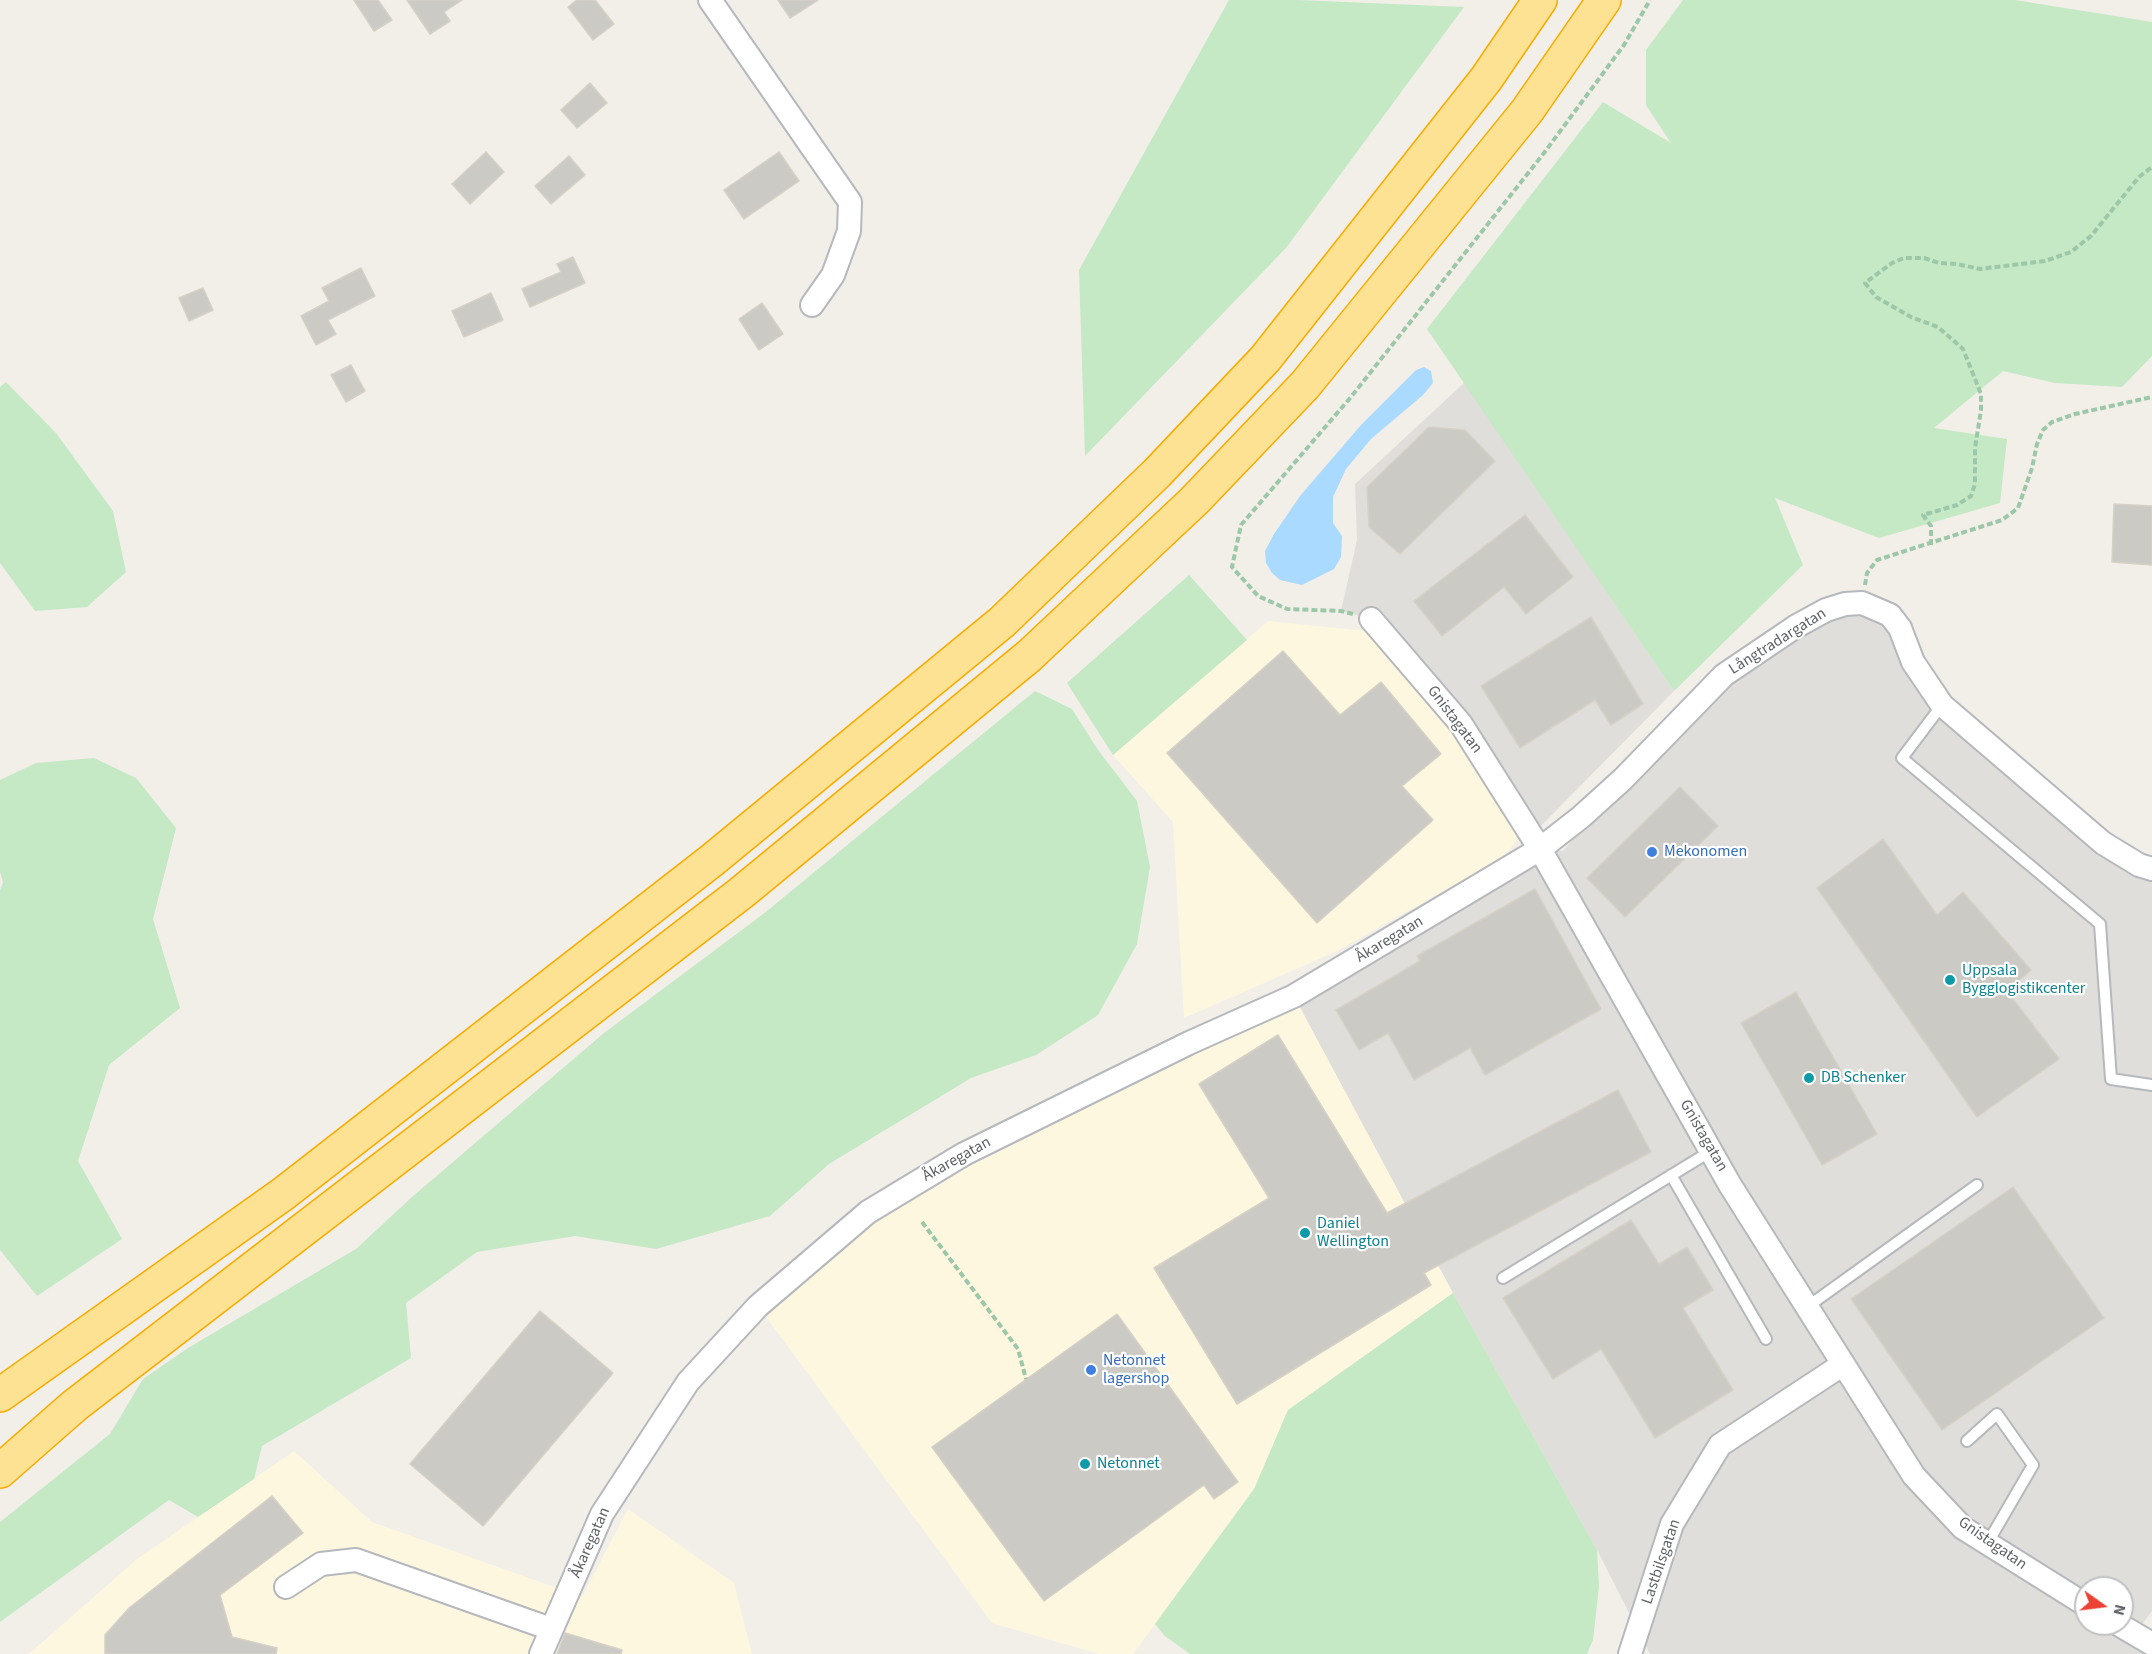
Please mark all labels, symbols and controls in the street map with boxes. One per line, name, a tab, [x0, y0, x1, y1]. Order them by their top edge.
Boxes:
street label: Långtradargatan	[1726, 604, 1830, 680]
street label: Gnistagatan	[1422, 682, 1486, 758]
place label: Mekonomen	[1664, 842, 1747, 862]
marker: Mekonomen	[1645, 845, 1659, 859]
street label: Åkaregatan	[1353, 912, 1427, 968]
place label: Uppsala Bygglogistikcenter	[1962, 961, 2085, 999]
marker: Uppsala Bygglogistikcenter	[1943, 973, 1957, 987]
place label: DB Schenker	[1821, 1068, 1906, 1088]
marker: DB Schenker	[1802, 1071, 1816, 1085]
street label: Gnistagatan	[1675, 1097, 1731, 1175]
street label: Åkaregatan	[919, 1133, 995, 1187]
place label: Daniel Wellington	[1317, 1214, 1389, 1252]
marker: Daniel Wellington	[1298, 1226, 1312, 1240]
place label: Netonnet lagershop	[1103, 1351, 1169, 1389]
marker: Netonnet lagershop	[1084, 1363, 1098, 1377]
place label: Netonnet	[1097, 1454, 1160, 1474]
marker: Netonnet	[1078, 1457, 1092, 1471]
street label: Åkaregatan	[567, 1505, 615, 1581]
street label: Gnistagatan	[1954, 1513, 2030, 1575]
street label: Lastbilsgatan	[1638, 1517, 1686, 1607]
north arrow	[2074, 1576, 2134, 1636]
text: N	[2108, 1602, 2131, 1618]

